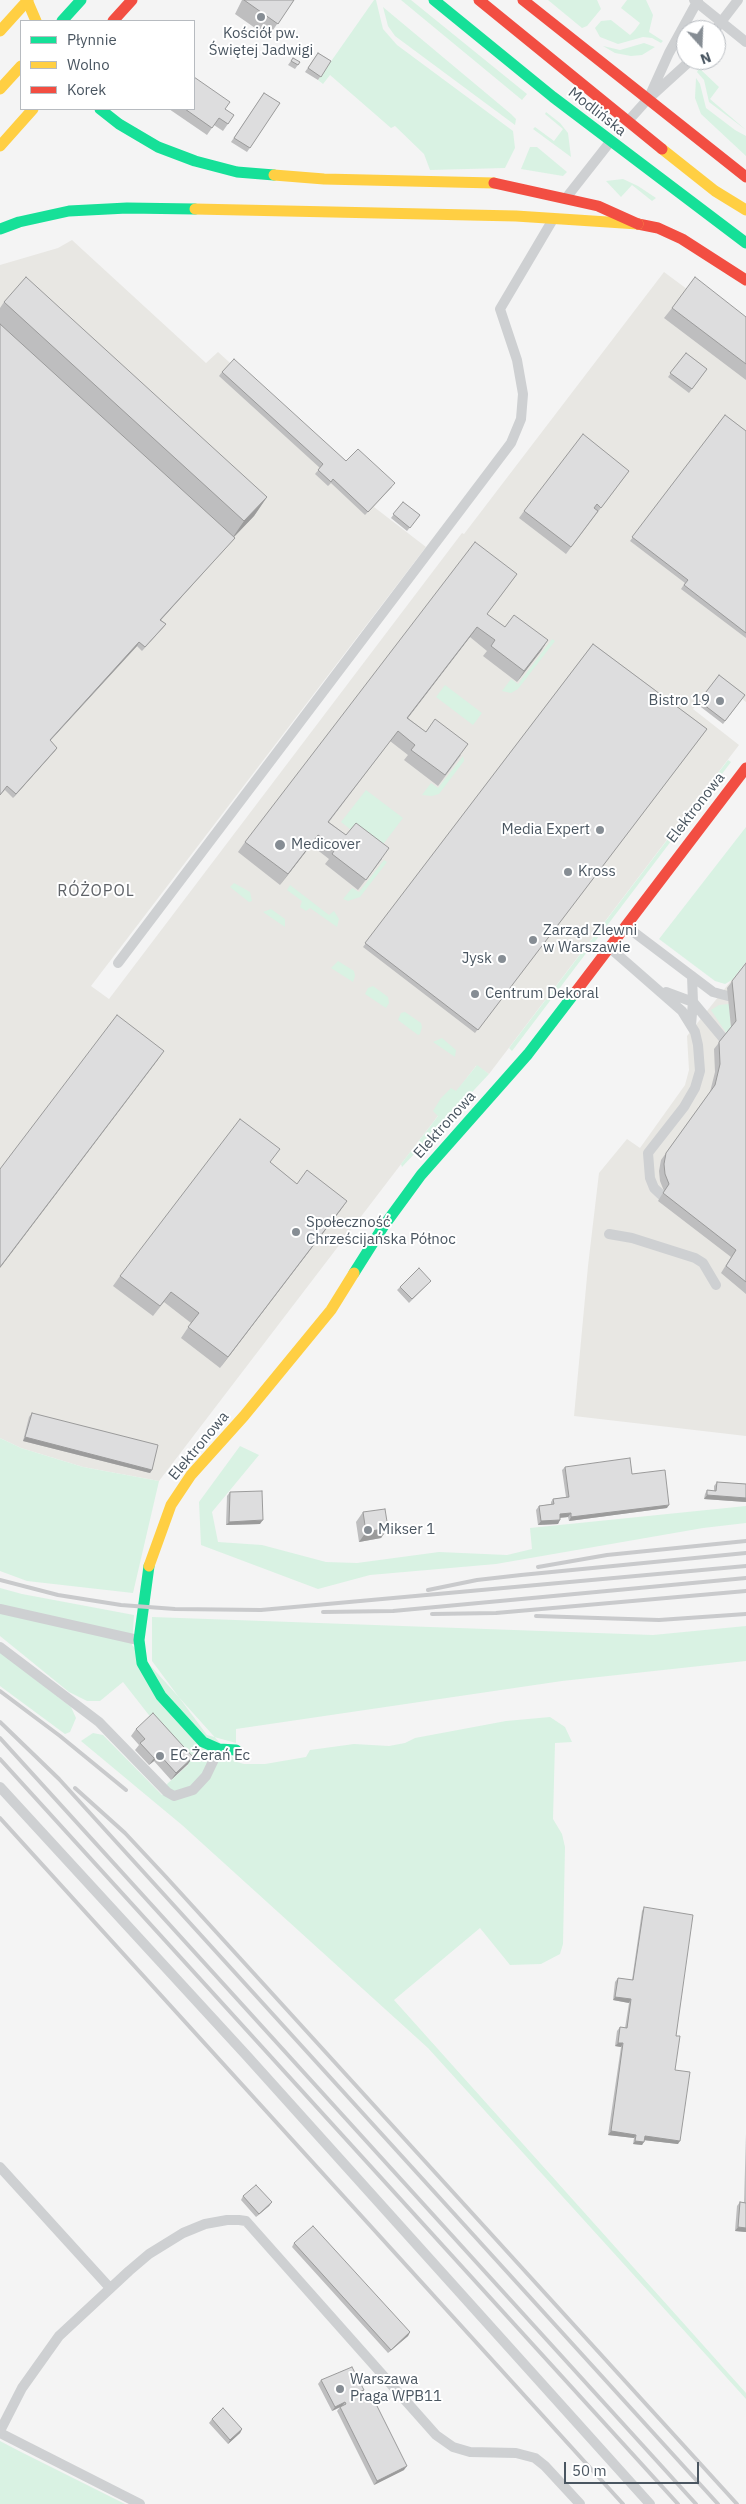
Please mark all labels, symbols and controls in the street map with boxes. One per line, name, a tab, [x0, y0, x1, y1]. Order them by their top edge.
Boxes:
marker: Kościół pw. Świętej Jadwigi	[255, 11, 267, 23]
legend	[20, 20, 195, 110]
north arrow	[676, 20, 726, 70]
place label: Kościół pw. Świętej Jadwigi	[209, 25, 313, 60]
text: Płynnie	[67, 30, 117, 49]
text: N	[698, 48, 714, 68]
text: Wolno	[67, 55, 110, 74]
text: Korek	[67, 80, 106, 99]
street label: Modlińska	[564, 84, 630, 140]
place label: Bistro 19	[649, 692, 710, 710]
marker: Bistro 19	[714, 695, 726, 707]
street label: Elektronowa	[663, 769, 729, 847]
place label: Media Expert	[501, 821, 590, 839]
marker: Media Expert	[594, 824, 606, 836]
place label: Medicover	[291, 836, 361, 854]
marker: Medicover	[273, 838, 287, 852]
place label: Kross	[578, 863, 616, 881]
marker: Kross	[562, 866, 574, 878]
district label: RÓŻOPOL	[56, 881, 136, 901]
place label: Zarząd Zlewni w Warszawie	[543, 922, 637, 957]
marker: Zarząd Zlewni w Warszawie	[527, 934, 539, 946]
place label: Jysk	[462, 950, 492, 968]
marker: Jysk	[496, 953, 508, 965]
place label: Centrum Dekoral	[485, 985, 599, 1003]
marker: Centrum Dekoral	[469, 988, 481, 1000]
street label: Elektronowa	[410, 1088, 480, 1162]
place label: Społeczność Chrześcijańska Północ	[306, 1214, 456, 1249]
marker: Społeczność Chrześcijańska Północ	[290, 1226, 302, 1238]
street label: Elektronowa	[165, 1408, 233, 1484]
place label: Mikser 1	[378, 1521, 435, 1539]
marker: Mikser 1	[362, 1524, 374, 1536]
place label: EC Żerań Ec	[170, 1747, 250, 1765]
marker: EC Żerań Ec	[154, 1750, 166, 1762]
place label: Warszawa Praga WPB11	[350, 2371, 442, 2406]
marker: Warszawa Praga WPB11	[334, 2383, 346, 2395]
scale bar	[566, 2452, 701, 2484]
text: 50 m	[572, 2461, 607, 2480]

